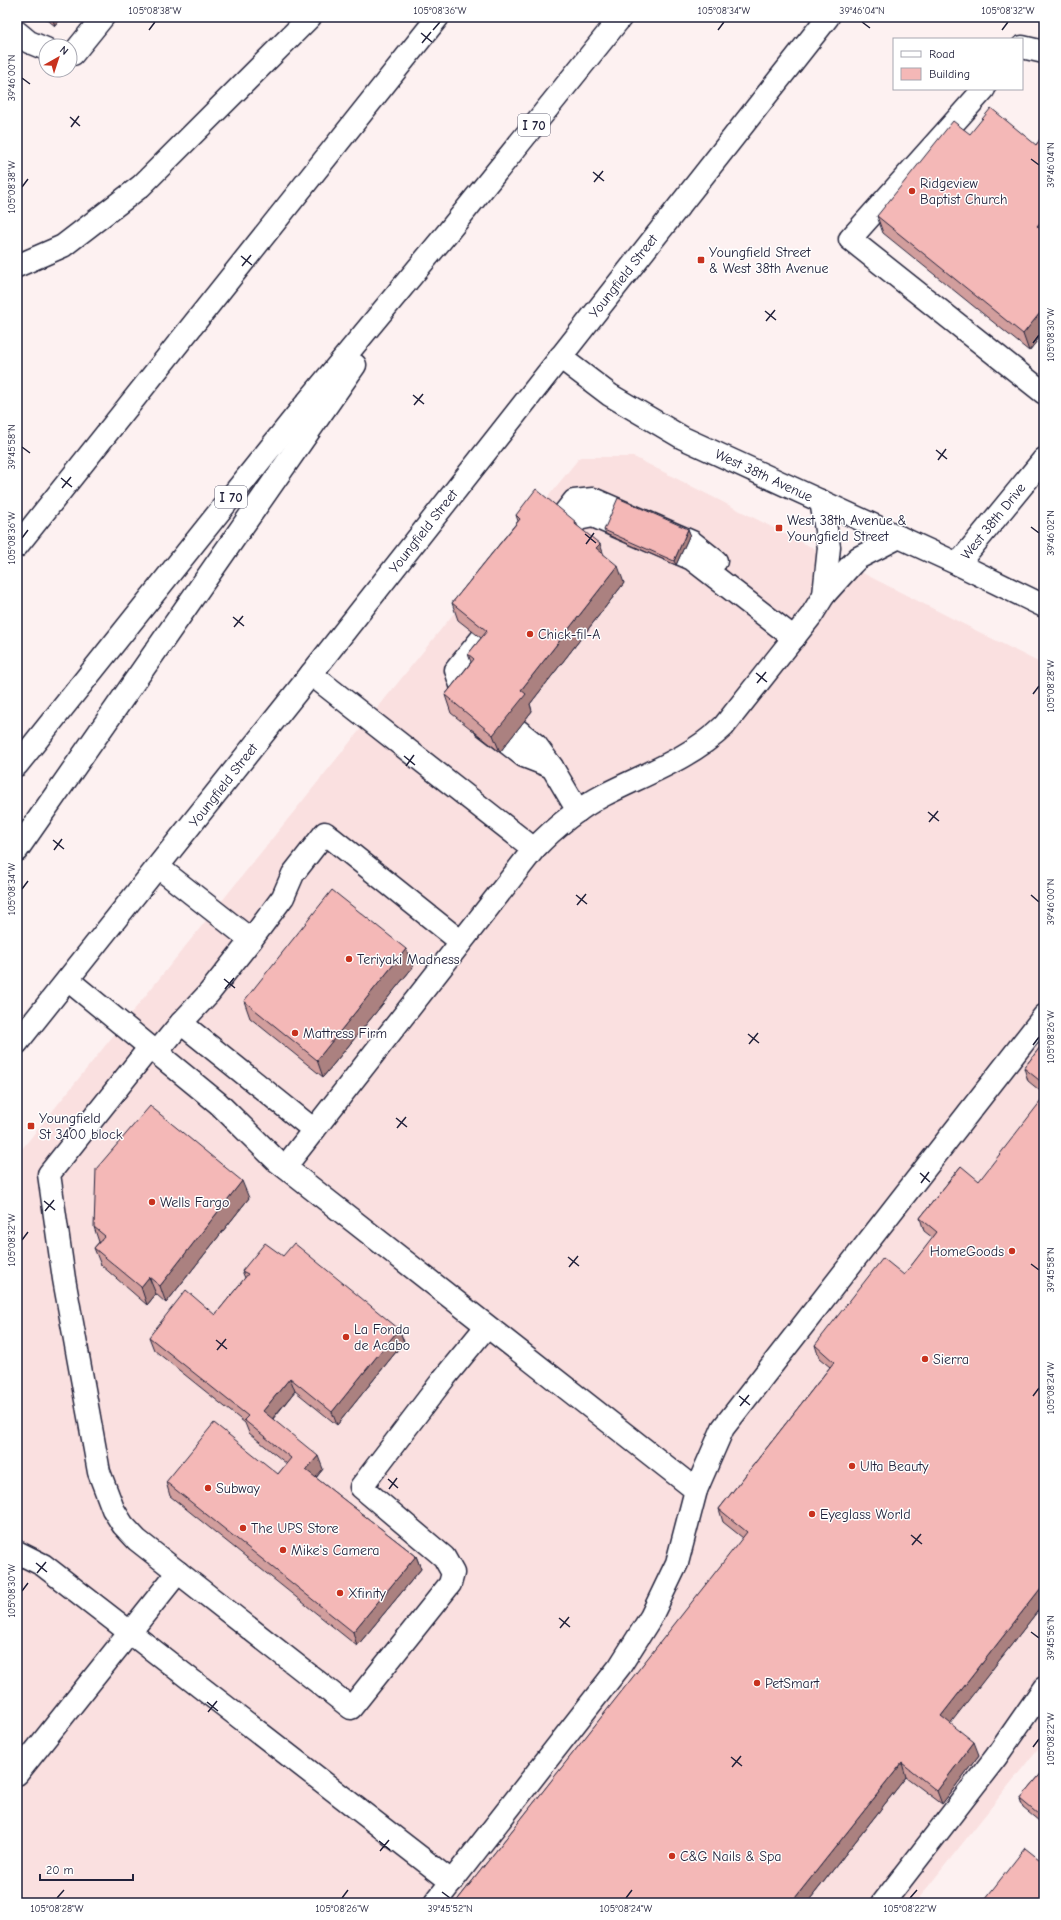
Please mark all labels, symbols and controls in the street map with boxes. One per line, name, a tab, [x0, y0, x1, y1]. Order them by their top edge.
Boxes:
text: 105°08'38"W	[129, 5, 182, 17]
text: 105°08'36"W	[413, 5, 467, 17]
text: 105°08'34"W	[698, 5, 751, 17]
text: 39°46'04"N	[839, 5, 885, 17]
text: 105°08'32"W	[982, 5, 1035, 17]
north arrow	[38, 38, 78, 78]
legend	[893, 38, 1023, 90]
text: N	[57, 43, 71, 58]
text: Road	[929, 47, 955, 61]
text: 39°46'00"N	[6, 55, 18, 101]
text: Building	[929, 67, 970, 81]
road number: I 70	[518, 114, 550, 136]
text: 39°46'04"N	[1045, 142, 1057, 188]
text: 105°08'38"W	[6, 160, 18, 213]
place label: Ridgeview Baptist Church	[920, 175, 1008, 208]
marker: Ridgeview Baptist Church	[907, 186, 917, 196]
street label: Youngfield Street	[585, 230, 662, 322]
place label: Youngfield Street & West 38th Avenue	[709, 244, 829, 277]
marker: Youngfield Street & West 38th Avenue	[696, 255, 706, 265]
text: 105°08'30"W	[1045, 308, 1057, 362]
text: 39°45'58"N	[6, 425, 18, 469]
street label: West 38th Avenue	[712, 445, 815, 506]
street label: West 38th Drive	[957, 480, 1029, 563]
street label: Youngfield Street	[385, 485, 462, 577]
road number: I 70	[215, 486, 247, 508]
text: 39°46'02"N	[1045, 510, 1057, 556]
text: 105°08'36"W	[6, 511, 18, 565]
place label: West 38th Avenue & Youngfield Street	[787, 512, 907, 545]
marker: West 38th Avenue & Youngfield Street	[774, 523, 784, 533]
place label: Chick-fil-A	[538, 626, 600, 643]
marker: Chick-fil-A	[525, 629, 535, 639]
text: 105°08'28"W	[1045, 659, 1057, 712]
street label: Youngfield Street	[185, 739, 262, 831]
text: 105°08'34"W	[6, 862, 18, 915]
text: 39°46'00"N	[1045, 879, 1057, 925]
place label: Teriyaki Madness	[357, 951, 460, 968]
marker: Teriyaki Madness	[344, 954, 354, 964]
text: 105°08'26"W	[1045, 1010, 1057, 1064]
place label: Mattress Firm	[303, 1025, 387, 1042]
marker: Mattress Firm	[290, 1028, 300, 1038]
place label: Youngfield St 3400 block	[39, 1110, 123, 1143]
marker: Youngfield St 3400 block	[26, 1121, 36, 1131]
place label: Wells Fargo	[160, 1194, 229, 1211]
marker: Wells Fargo	[147, 1197, 157, 1207]
text: 105°08'32"W	[6, 1213, 18, 1266]
place label: HomeGoods	[930, 1243, 1004, 1260]
marker: HomeGoods	[1007, 1246, 1017, 1256]
text: 39°45'58"N	[1045, 1248, 1057, 1292]
place label: La Fonda de Acabo	[354, 1321, 410, 1354]
marker: La Fonda de Acabo	[341, 1332, 351, 1342]
place label: Sierra	[933, 1351, 969, 1368]
marker: Sierra	[920, 1354, 930, 1364]
text: 105°08'24"W	[1045, 1361, 1057, 1414]
place label: Ulta Beauty	[860, 1458, 929, 1475]
marker: Ulta Beauty	[847, 1461, 857, 1471]
place label: Subway	[216, 1480, 261, 1497]
marker: Subway	[203, 1483, 213, 1493]
place label: Eyeglass World	[820, 1506, 911, 1523]
marker: Eyeglass World	[807, 1509, 817, 1519]
place label: The UPS Store	[251, 1520, 338, 1537]
marker: The UPS Store	[238, 1523, 248, 1533]
place label: Mike's Camera	[291, 1542, 380, 1559]
marker: Mike's Camera	[278, 1545, 288, 1555]
text: 105°08'30"W	[6, 1564, 18, 1618]
place label: Xfinity	[348, 1585, 387, 1602]
marker: Xfinity	[335, 1588, 345, 1598]
text: 39°45'56"N	[1045, 1615, 1057, 1661]
place label: PetSmart	[765, 1675, 820, 1692]
marker: PetSmart	[752, 1678, 762, 1688]
text: 105°08'22"W	[1045, 1712, 1057, 1766]
place label: C&G Nails & Spa	[680, 1848, 782, 1865]
marker: C&G Nails & Spa	[667, 1851, 677, 1861]
scale bar	[40, 1856, 133, 1882]
text: 20 m	[46, 1863, 74, 1877]
text: 105°08'28"W	[31, 1903, 84, 1915]
text: 105°08'26"W	[315, 1903, 369, 1915]
text: 39°45'52"N	[427, 1903, 473, 1915]
text: 105°08'24"W	[600, 1903, 653, 1915]
text: 105°08'22"W	[883, 1903, 937, 1915]

